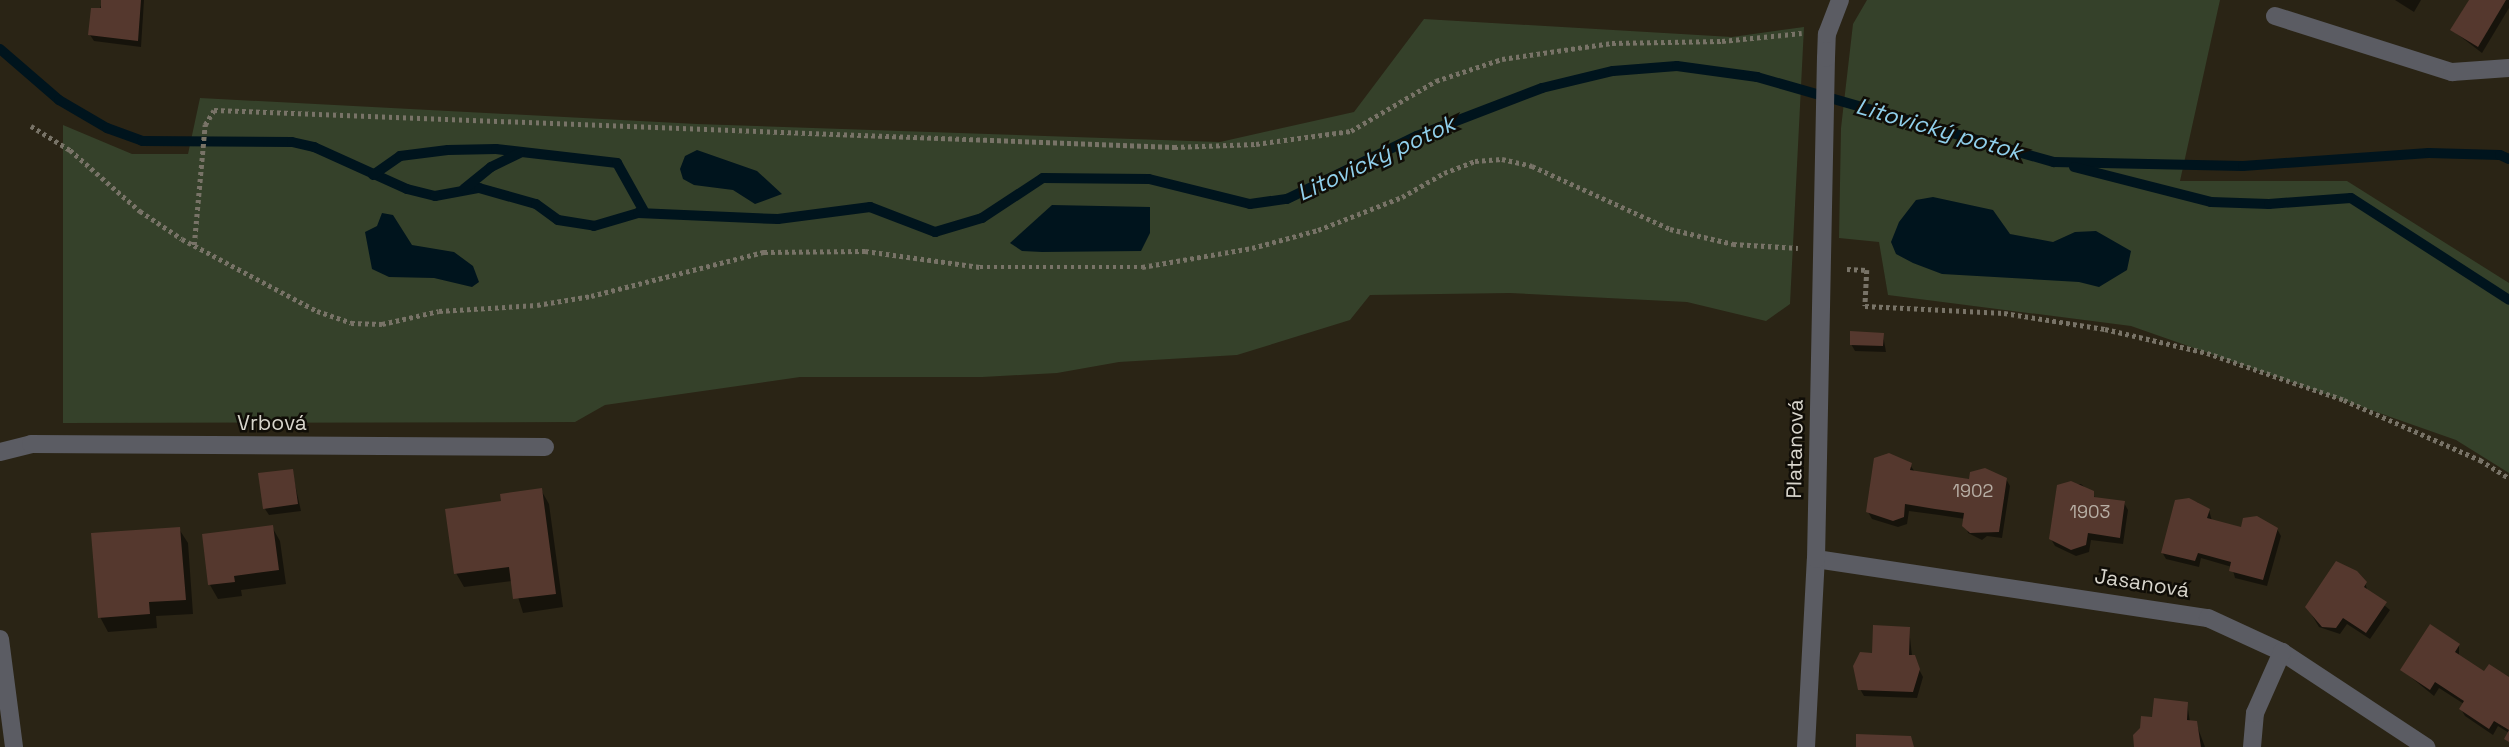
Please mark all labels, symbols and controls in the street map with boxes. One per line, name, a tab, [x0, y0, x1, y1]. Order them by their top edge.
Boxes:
water label: Litovický potok	[1853, 92, 2025, 166]
water label: Litovický potok	[1292, 109, 1460, 207]
street label: Platanová	[1782, 399, 1808, 499]
street label: Vrbová	[237, 410, 307, 436]
house number: 1902	[1953, 480, 1993, 502]
house number: 1903	[2070, 501, 2110, 523]
street label: Jasanová	[2093, 563, 2191, 603]

